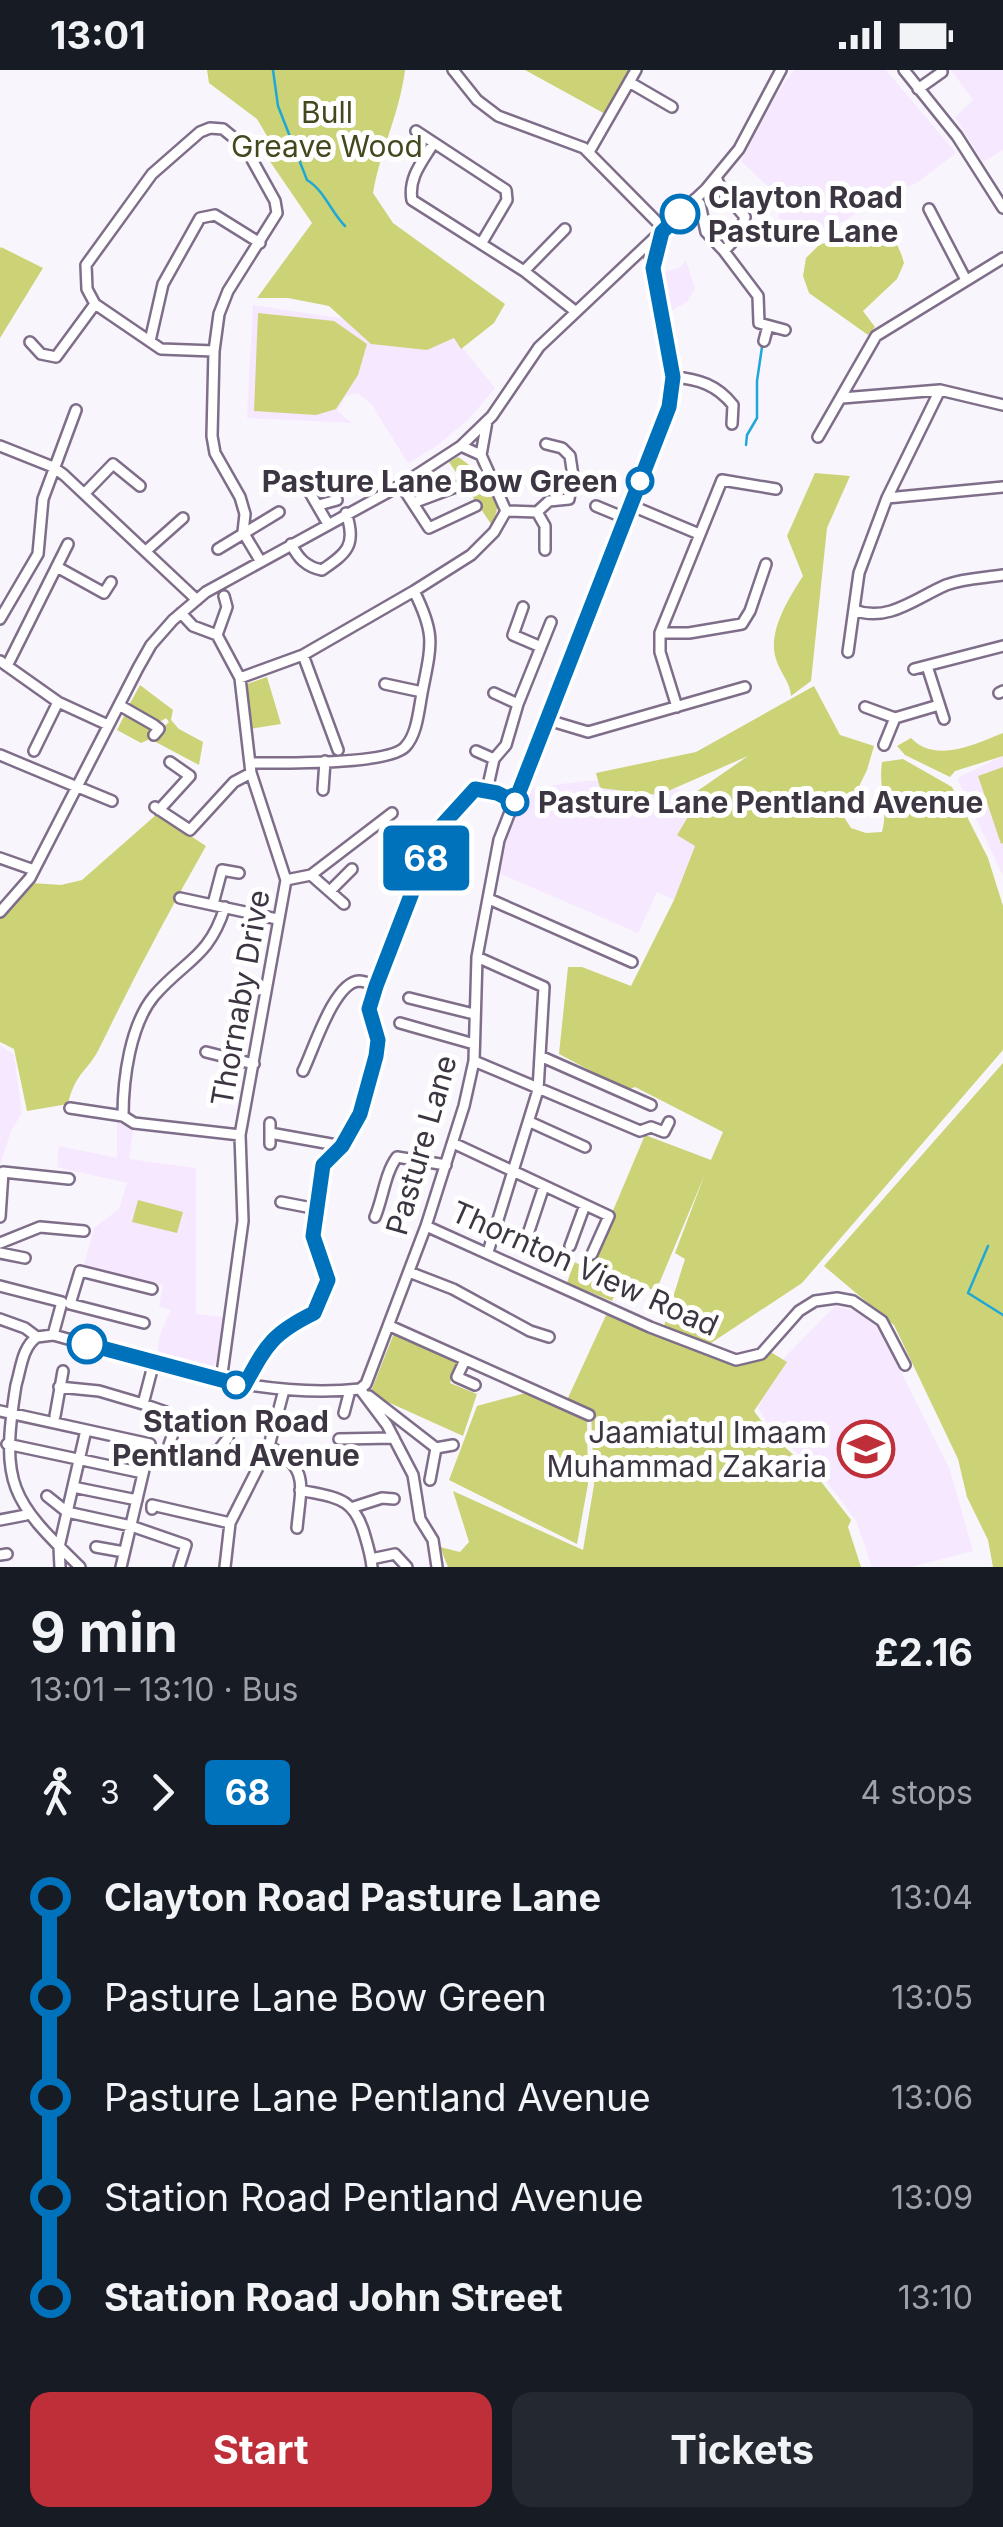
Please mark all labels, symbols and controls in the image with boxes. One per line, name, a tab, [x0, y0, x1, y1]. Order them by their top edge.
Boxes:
text: 13:01	[50, 12, 146, 58]
park label: Bull Greave Wood	[231, 94, 423, 164]
place label: Clayton Road Pasture Lane	[708, 179, 903, 249]
marker: Clayton Road Pasture Lane	[661, 195, 699, 233]
place label: Pasture Lane Bow Green	[262, 463, 618, 499]
marker: Pasture Lane Bow Green	[627, 468, 653, 494]
place label: Pasture Lane Pentland Avenue	[538, 784, 983, 820]
marker: Pasture Lane Pentland Avenue	[502, 789, 528, 815]
line badge: 68	[381, 826, 471, 890]
text: 68	[403, 837, 449, 879]
street label: Thornaby Drive	[203, 887, 277, 1109]
street label: Pasture Lane	[378, 1051, 464, 1239]
street label: Thornton View Road	[446, 1193, 724, 1343]
unlabelled marker	[68, 1325, 106, 1363]
marker: Station Road Pentland Avenue	[223, 1372, 249, 1398]
place label: Station Road Pentland Avenue	[112, 1403, 360, 1473]
place label: Jaamiatul Imaam Muhammad Zakaria	[546, 1414, 827, 1484]
school or university icon: Jaamiatul Imaam Muhammad Zakaria	[836, 1419, 896, 1479]
text: 9 min	[30, 1599, 178, 1665]
text: £2.16	[874, 1629, 973, 1675]
text: 13:01 – 13:10 · Bus	[30, 1670, 298, 1709]
icon: walk	[30, 1765, 85, 1820]
icon: forward	[135, 1765, 190, 1820]
text: 68	[225, 1771, 270, 1813]
text: 3	[100, 1773, 120, 1812]
text: 4 stops	[861, 1773, 973, 1812]
text: Clayton Road Pasture Lane	[104, 1874, 601, 1920]
text: 13:04	[890, 1878, 973, 1917]
text: Pasture Lane Bow Green	[104, 1974, 547, 2020]
text: 13:05	[891, 1978, 973, 2017]
text: Pasture Lane Pentland Avenue	[104, 2074, 651, 2120]
text: 13:06	[891, 2078, 973, 2117]
text: Station Road Pentland Avenue	[104, 2174, 644, 2220]
text: 13:09	[891, 2178, 973, 2217]
text: Station Road John Street	[104, 2274, 563, 2320]
text: 13:10	[898, 2278, 973, 2317]
button: Start	[30, 2392, 492, 2507]
button: Tickets	[512, 2392, 973, 2507]

